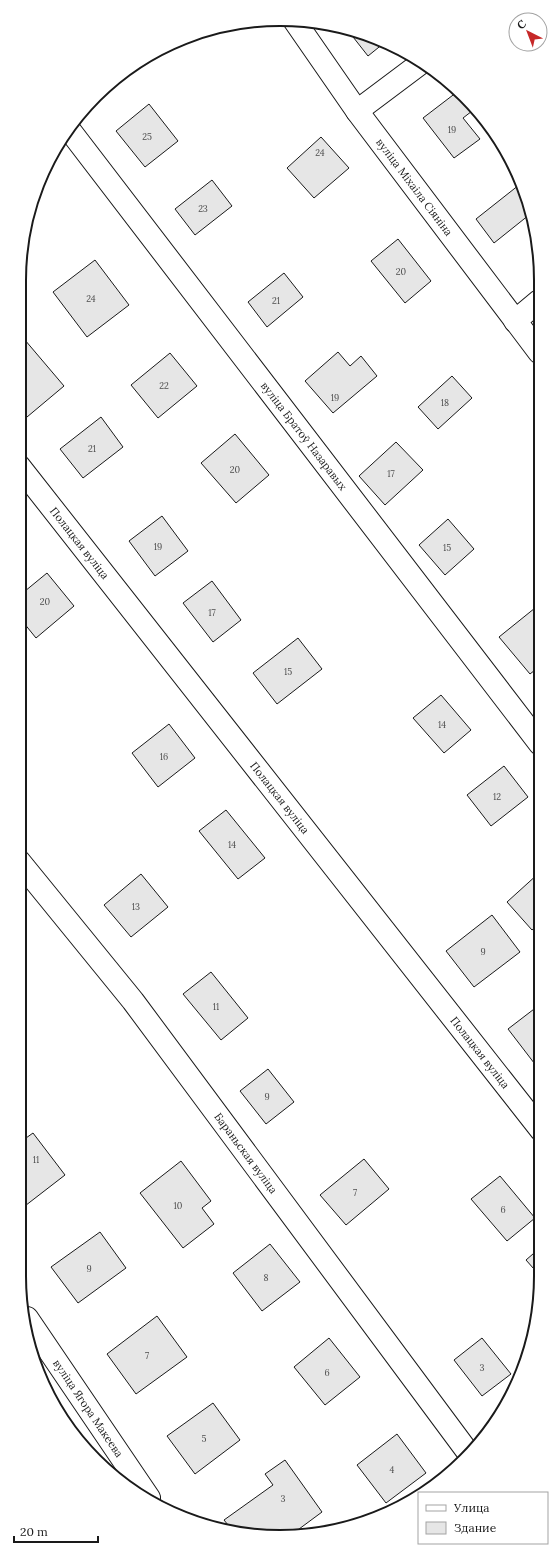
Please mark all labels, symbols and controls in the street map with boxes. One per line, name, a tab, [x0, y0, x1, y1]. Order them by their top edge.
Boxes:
north arrow	[508, 12, 548, 52]
text: С	[514, 17, 529, 32]
house number: 19	[448, 124, 456, 135]
house number: 25	[142, 131, 152, 142]
street label: вуліца Міхаіла Сіяніна	[373, 135, 456, 239]
house number: 24	[315, 147, 325, 158]
house number: 23	[198, 203, 208, 214]
house number: 20	[396, 266, 407, 277]
house number: 24	[86, 293, 96, 304]
house number: 21	[272, 295, 280, 306]
street label: вуліца Братоў Назаравых	[258, 379, 350, 493]
house number: 22	[159, 380, 169, 391]
house number: 19	[331, 392, 339, 403]
house number: 18	[441, 397, 449, 408]
house number: 21	[88, 443, 96, 454]
house number: 20	[230, 464, 241, 475]
house number: 17	[387, 468, 395, 479]
street label: Полацкая вуліца	[47, 504, 112, 582]
house number: 19	[154, 541, 162, 552]
house number: 15	[443, 542, 451, 553]
house number: 20	[40, 596, 51, 607]
house number: 17	[208, 607, 216, 618]
house number: 15	[284, 666, 292, 677]
house number: 14	[438, 719, 446, 730]
house number: 16	[160, 751, 168, 762]
street label: Полацкая вуліца	[247, 759, 313, 837]
house number: 12	[493, 791, 501, 802]
house number: 14	[228, 839, 236, 850]
house number: 13	[132, 901, 140, 912]
house number: 9	[480, 946, 486, 957]
house number: 11	[213, 1001, 219, 1012]
street label: Полацкая вуліца	[447, 1014, 513, 1091]
house number: 9	[264, 1091, 270, 1102]
street label: Бараньская вуліца	[211, 1110, 281, 1197]
house number: 11	[33, 1154, 39, 1165]
house number: 7	[353, 1187, 357, 1198]
house number: 10	[174, 1200, 183, 1211]
house number: 6	[500, 1204, 506, 1215]
house number: 9	[86, 1263, 92, 1274]
house number: 8	[263, 1272, 269, 1283]
house number: 7	[145, 1350, 149, 1361]
street label: вуліца Ягора Макеева	[50, 1357, 126, 1460]
house number: 3	[479, 1362, 485, 1373]
house number: 6	[324, 1367, 330, 1378]
house number: 5	[202, 1433, 207, 1444]
house number: 4	[390, 1464, 395, 1475]
legend	[418, 1492, 548, 1544]
house number: 3	[280, 1493, 286, 1504]
text: Улица	[453, 1500, 490, 1515]
scale bar	[14, 1518, 98, 1544]
text: Здание	[454, 1520, 497, 1535]
text: 20 m	[20, 1524, 48, 1539]

